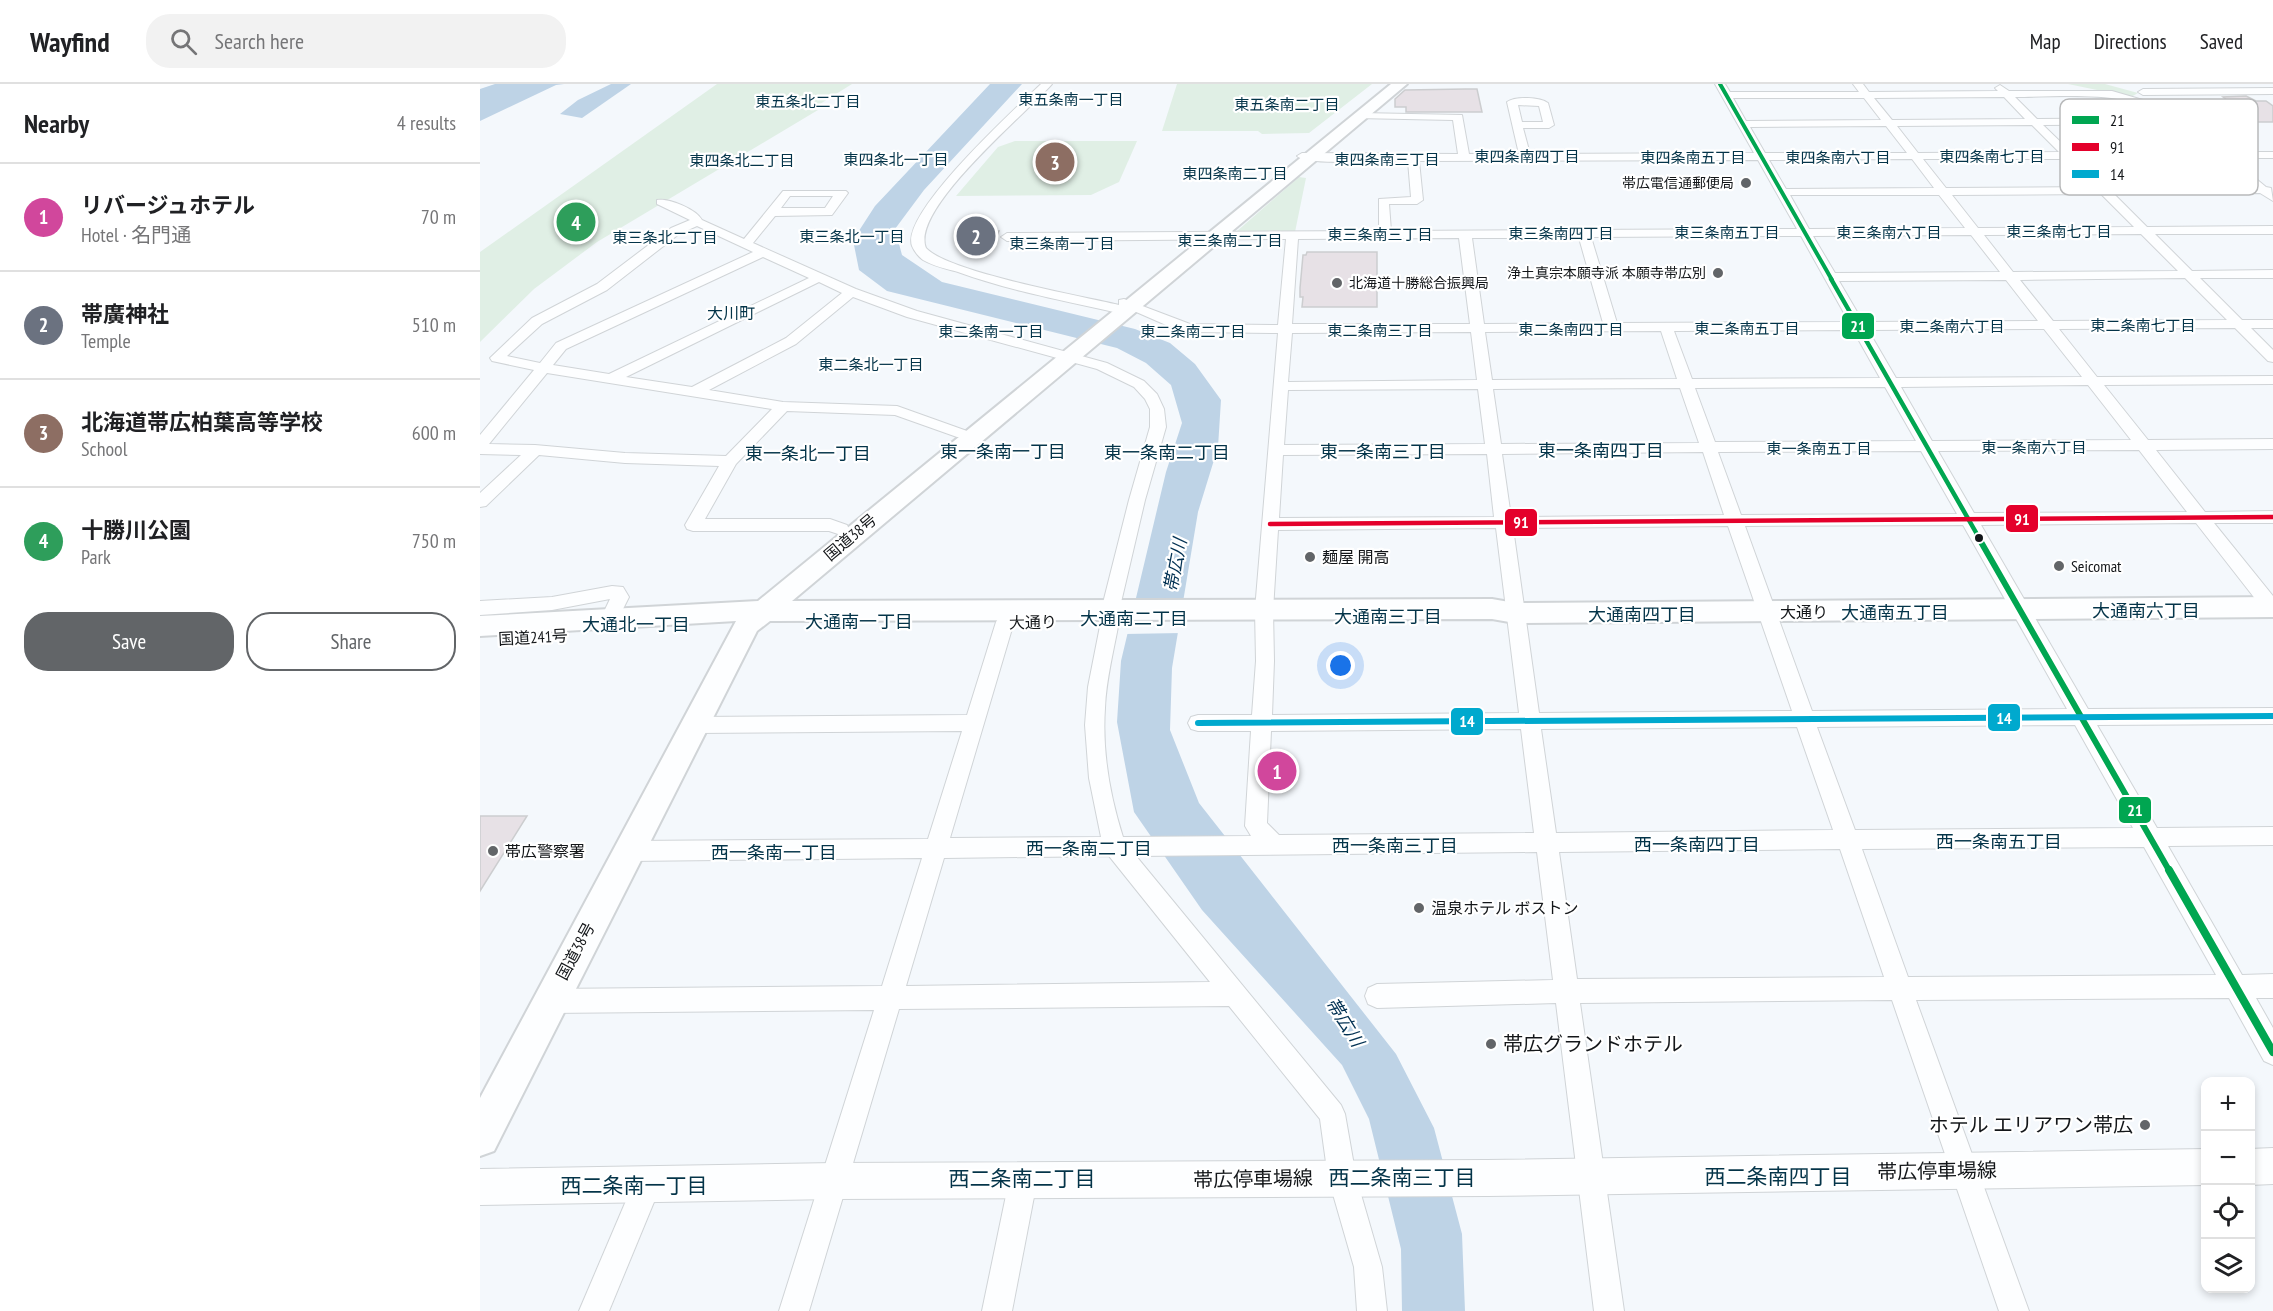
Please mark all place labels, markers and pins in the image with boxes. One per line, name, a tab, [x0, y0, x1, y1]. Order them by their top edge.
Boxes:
pin: 3	[1036, 140, 1074, 184]
place label: 帯広電信通郵便局	[1622, 174, 1734, 192]
marker: 帯広電信通郵便局	[1739, 176, 1753, 190]
pin: 4	[556, 200, 596, 244]
pin: 2	[956, 214, 996, 258]
place label: 浄土真宗本願寺派 本願寺帯広別	[1507, 264, 1706, 282]
marker: 浄土真宗本願寺派 本願寺帯広別	[1711, 266, 1725, 280]
place label: 北海道十勝総合振興局	[1349, 274, 1489, 292]
marker: 北海道十勝総合振興局	[1330, 276, 1344, 290]
unlabelled marker	[1973, 532, 1985, 544]
place label: 麺屋 開高	[1322, 547, 1389, 567]
marker: 麺屋 開高	[1303, 550, 1317, 564]
place label: Seicomat	[2071, 556, 2122, 576]
marker: Seicomat	[2052, 559, 2066, 573]
pin: 1	[1258, 748, 1296, 794]
place label: 帯広警察署	[505, 841, 585, 861]
marker: 帯広警察署	[486, 844, 500, 858]
place label: 温泉ホテル ボストン	[1431, 898, 1578, 918]
marker: 温泉ホテル ボストン	[1412, 901, 1426, 915]
place label: 帯広グランドホテル	[1503, 1031, 1683, 1057]
marker: 帯広グランドホテル	[1484, 1037, 1498, 1051]
place label: ホテル エリアワン帯広	[1929, 1112, 2133, 1138]
marker: ホテル エリアワン帯広	[2138, 1118, 2152, 1132]

